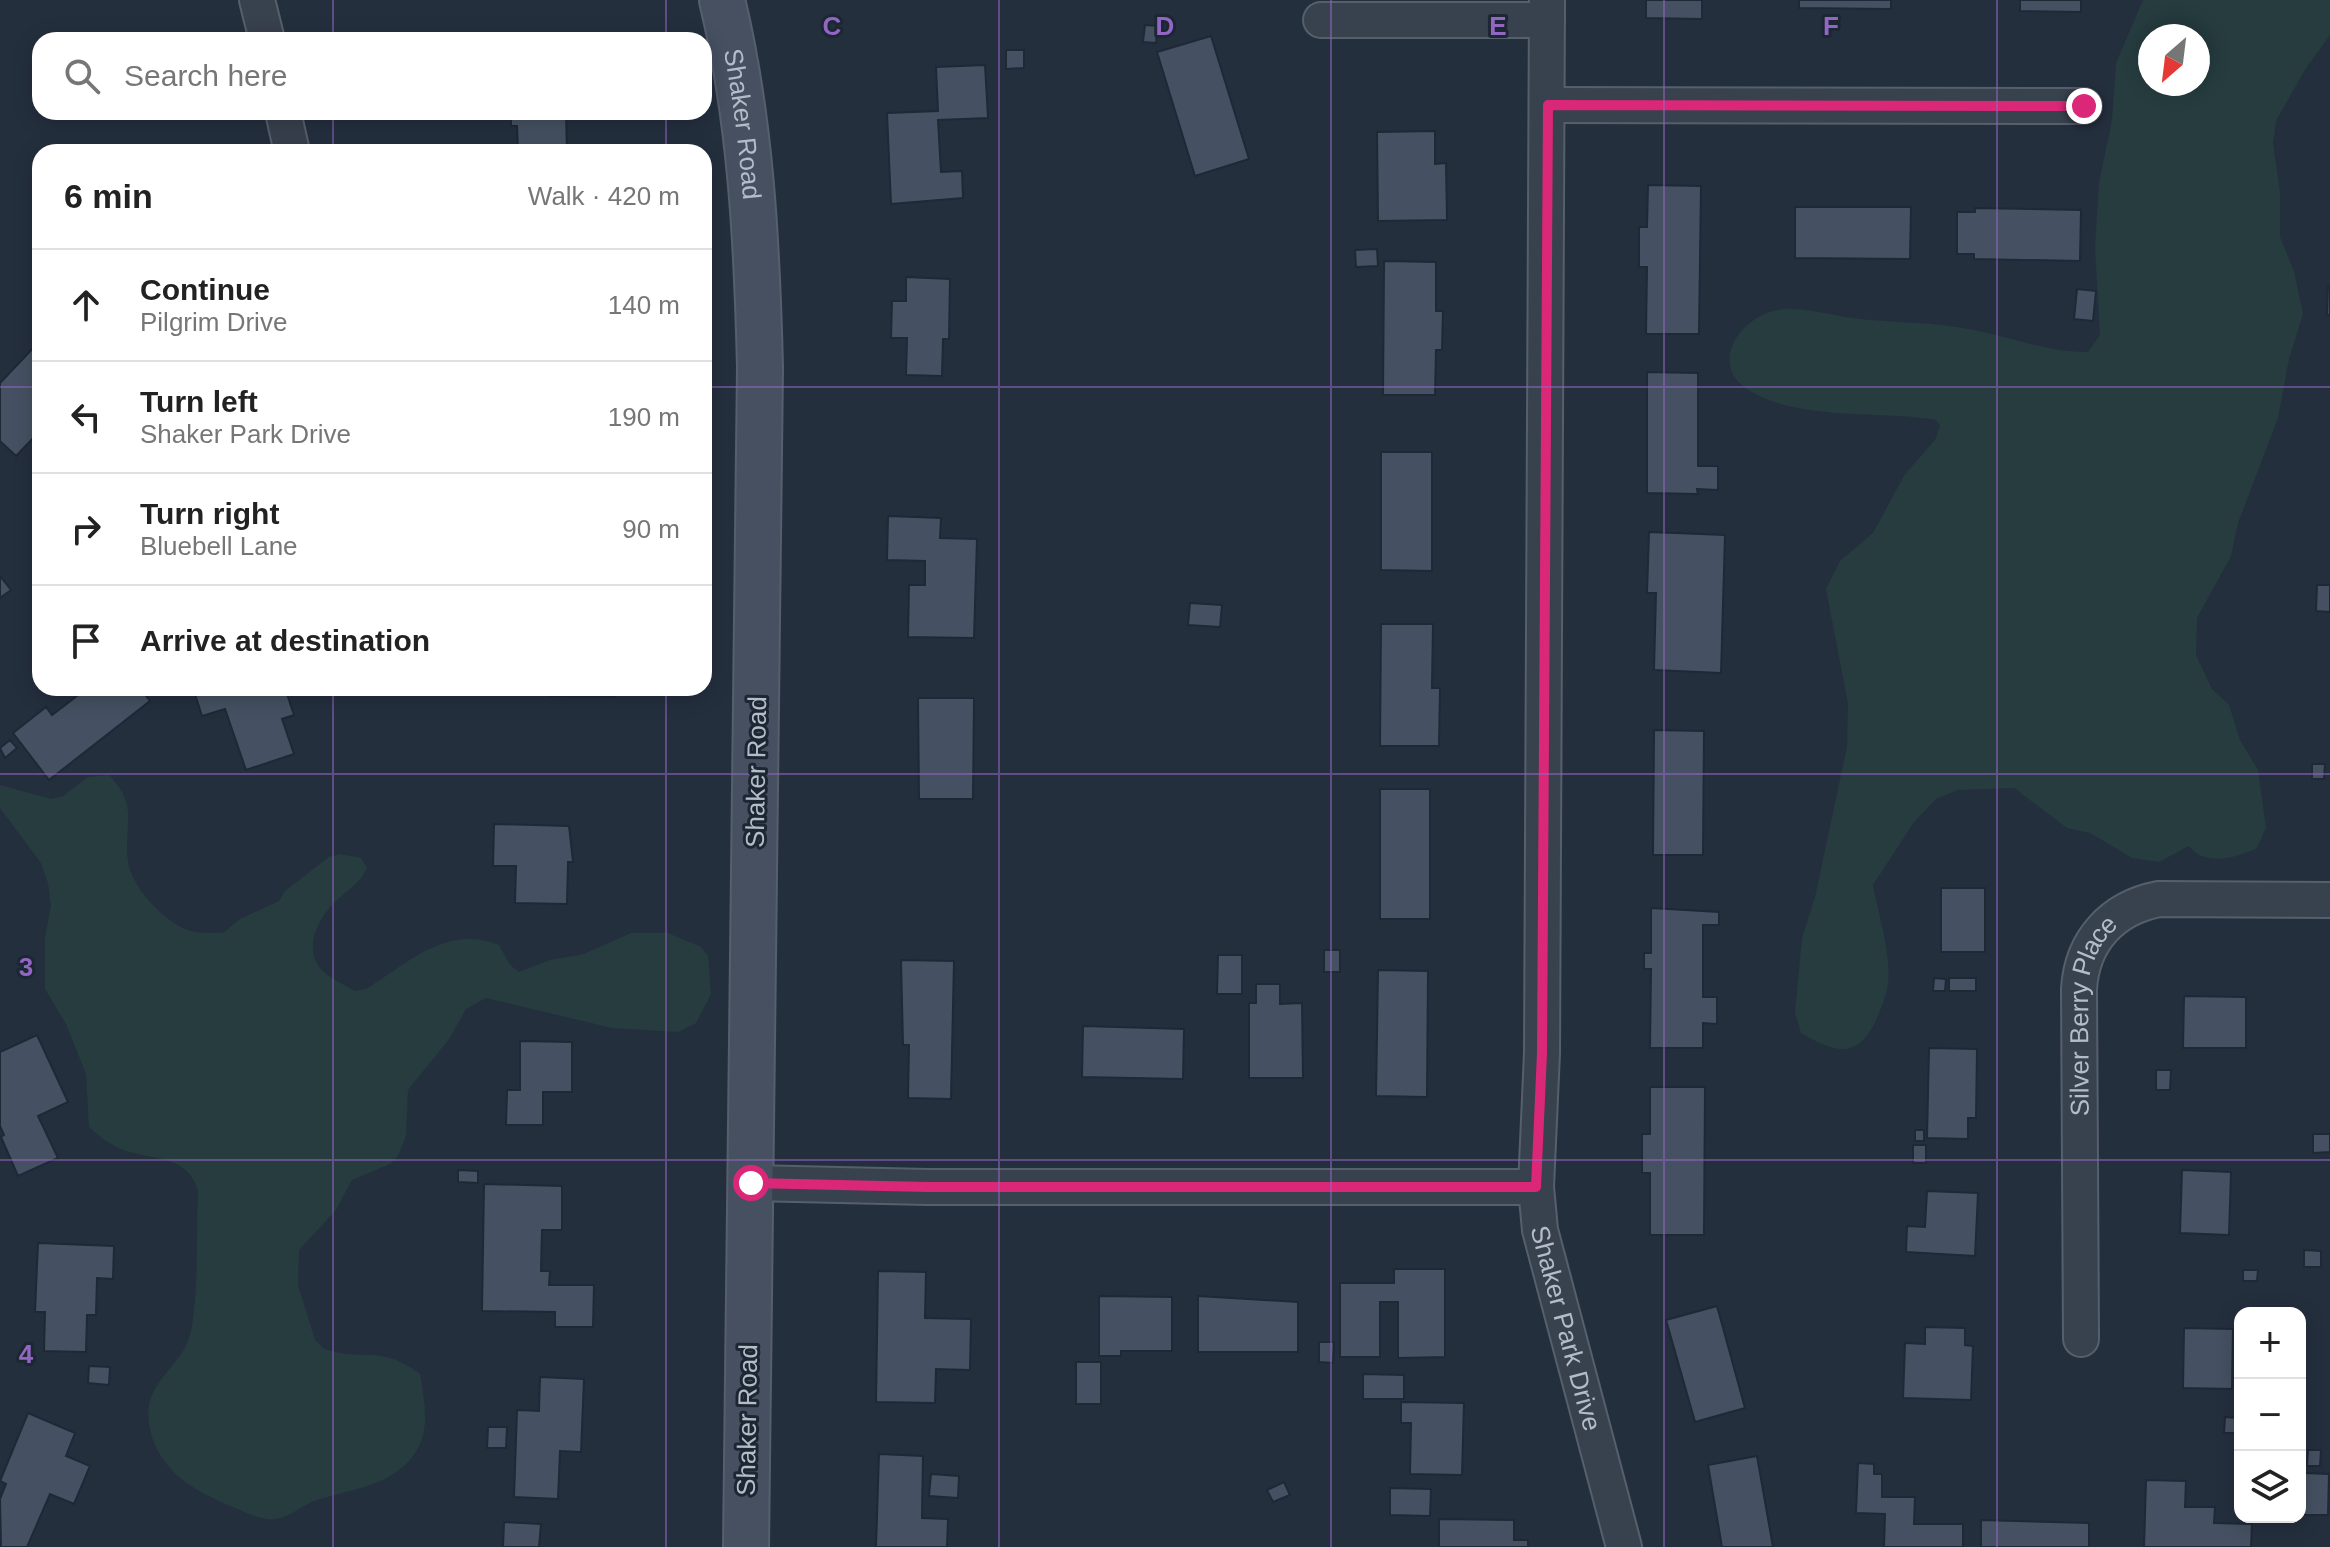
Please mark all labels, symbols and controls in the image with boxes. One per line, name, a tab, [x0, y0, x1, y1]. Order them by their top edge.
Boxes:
text: C	[823, 11, 842, 41]
text: D	[1156, 11, 1174, 41]
text: E	[1489, 11, 1507, 41]
text: F	[1823, 11, 1839, 41]
north arrow	[2138, 24, 2210, 96]
search box	[32, 32, 712, 120]
street label: Shaker Road	[718, 46, 767, 201]
icon: search	[60, 54, 104, 98]
text: Search here	[124, 59, 287, 92]
route end	[2066, 88, 2102, 124]
text: 6 min	[64, 177, 153, 215]
text: Walk · 420 m	[528, 181, 680, 211]
text: Continue	[140, 273, 270, 306]
icon: ahead	[64, 283, 108, 327]
text: 140 m	[608, 290, 680, 320]
text: Pilgrim Drive	[140, 307, 287, 337]
text: Turn left	[140, 385, 258, 418]
icon: left	[64, 395, 108, 439]
text: 190 m	[608, 402, 680, 432]
text: Shaker Park Drive	[140, 419, 351, 449]
text: Turn right	[140, 497, 279, 530]
icon: right	[64, 507, 108, 551]
text: 90 m	[622, 514, 680, 544]
text: Bluebell Lane	[140, 531, 298, 561]
icon: arrive	[64, 619, 108, 663]
text: Arrive at destination	[140, 624, 430, 657]
street label: Shaker Road	[740, 696, 772, 848]
street label: Silver Berry Place	[2064, 909, 2123, 1116]
text: 3	[19, 952, 33, 982]
route start	[733, 1165, 769, 1201]
street label: Shaker Park Drive	[1525, 1222, 1608, 1434]
map controls	[2234, 1307, 2306, 1523]
button: +	[2234, 1307, 2306, 1379]
text: 4	[19, 1339, 34, 1369]
street label: Shaker Road	[731, 1344, 763, 1496]
button: −	[2234, 1379, 2306, 1451]
button: layers	[2234, 1451, 2306, 1523]

